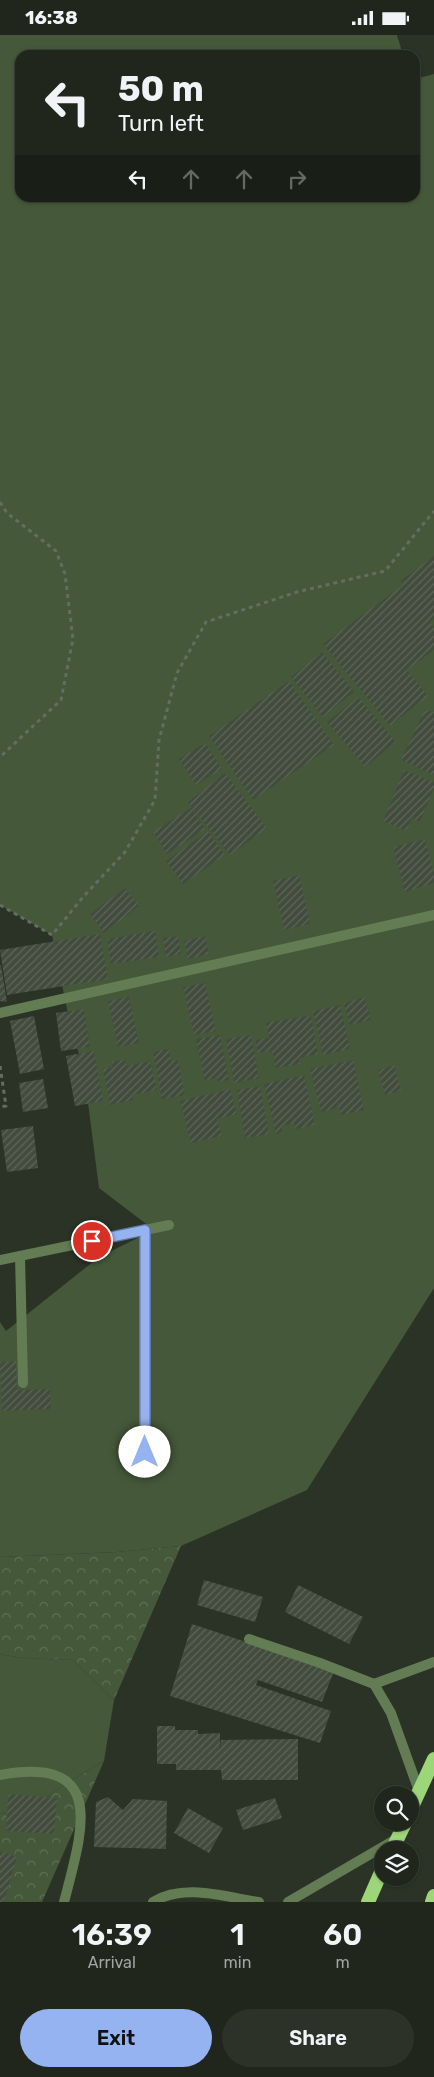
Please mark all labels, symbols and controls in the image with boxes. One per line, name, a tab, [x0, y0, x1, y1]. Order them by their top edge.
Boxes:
text: 16:38	[25, 6, 78, 29]
text: 50 m	[118, 68, 204, 110]
icon: left	[35, 70, 100, 135]
text: Turn left	[118, 110, 204, 137]
icon: left	[124, 165, 152, 193]
icon: ahead	[177, 165, 205, 193]
icon: ahead	[230, 165, 258, 193]
icon: right	[283, 165, 311, 193]
pin	[71, 1220, 113, 1262]
icon: arrive	[78, 1227, 106, 1255]
position arrow	[118, 1425, 170, 1477]
map controls	[374, 1786, 419, 1886]
button: search	[374, 1786, 419, 1831]
button: layers	[374, 1841, 419, 1886]
text: 16:39	[72, 1917, 152, 1953]
text: 1	[230, 1917, 245, 1953]
text: 60	[323, 1917, 362, 1953]
text: Arrival	[88, 1953, 136, 1972]
text: min	[224, 1953, 251, 1972]
text: m	[336, 1953, 350, 1972]
button: Exit	[20, 2009, 212, 2067]
button: Share	[222, 2009, 414, 2067]

